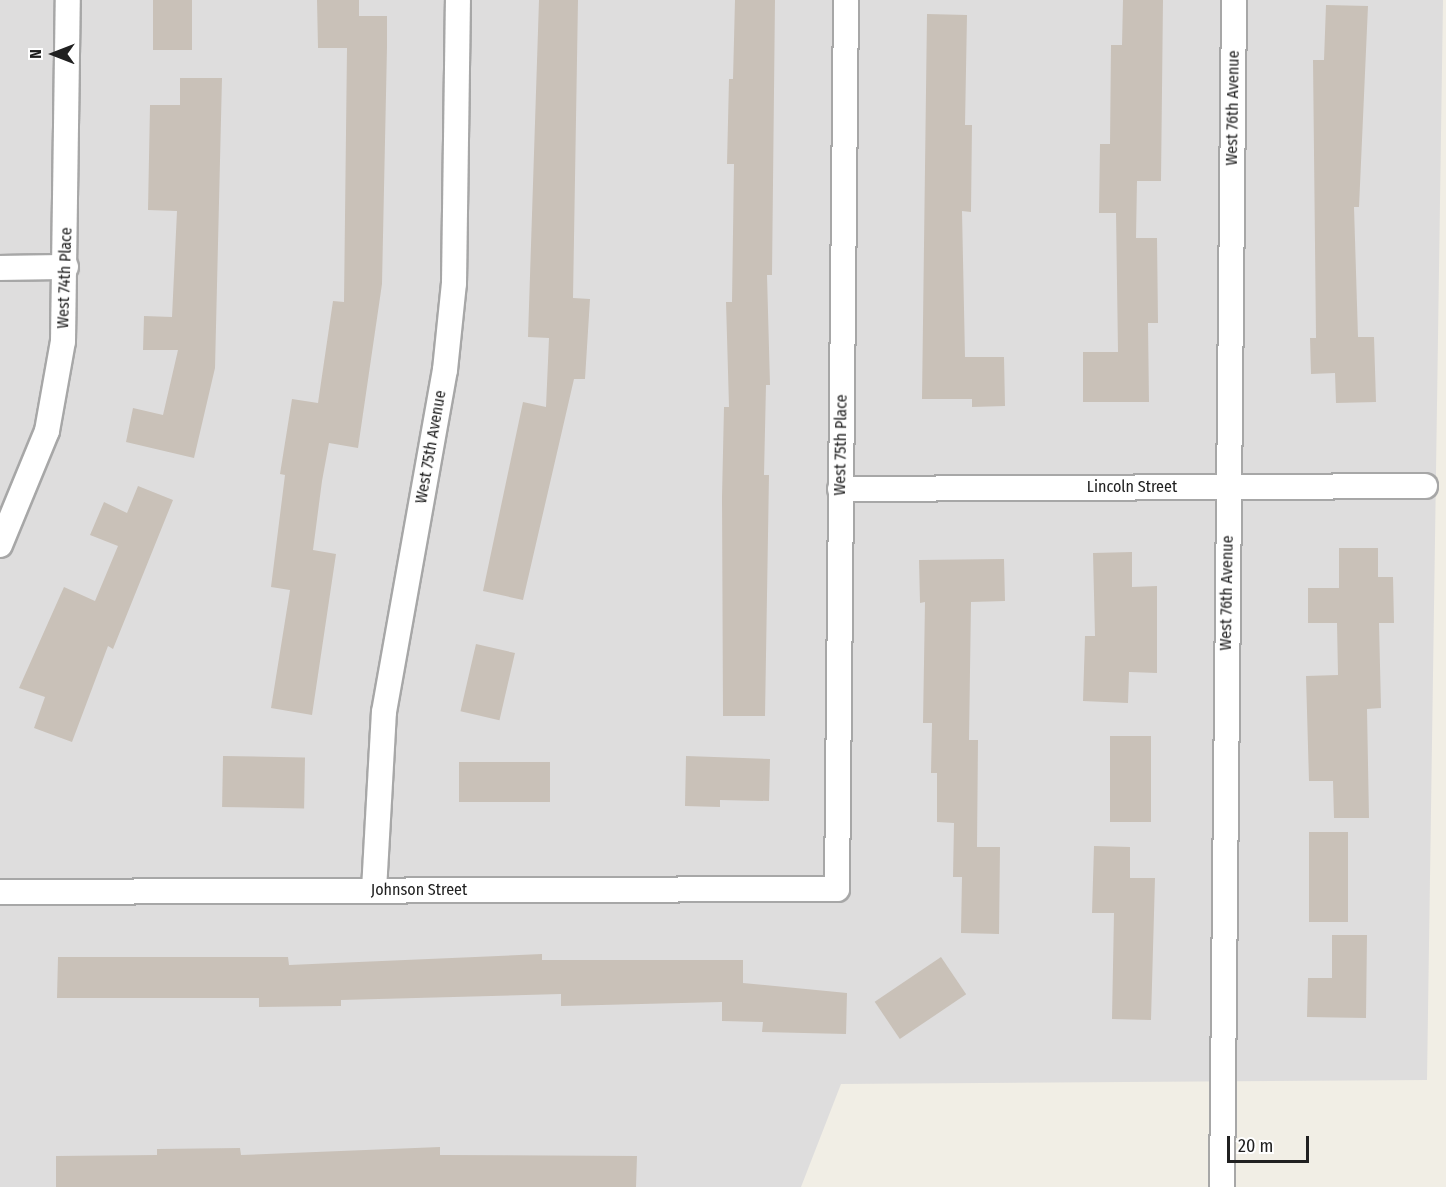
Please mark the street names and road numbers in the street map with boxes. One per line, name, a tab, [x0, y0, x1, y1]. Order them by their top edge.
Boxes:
street label: West 76th Avenue	[1222, 50, 1244, 166]
street label: West 74th Place	[54, 227, 76, 329]
street label: West 75th Avenue	[412, 389, 450, 505]
street label: West 75th Place	[831, 394, 851, 496]
street label: Lincoln Street	[1087, 477, 1177, 497]
street label: West 76th Avenue	[1216, 535, 1238, 651]
street label: Johnson Street	[371, 880, 467, 900]

